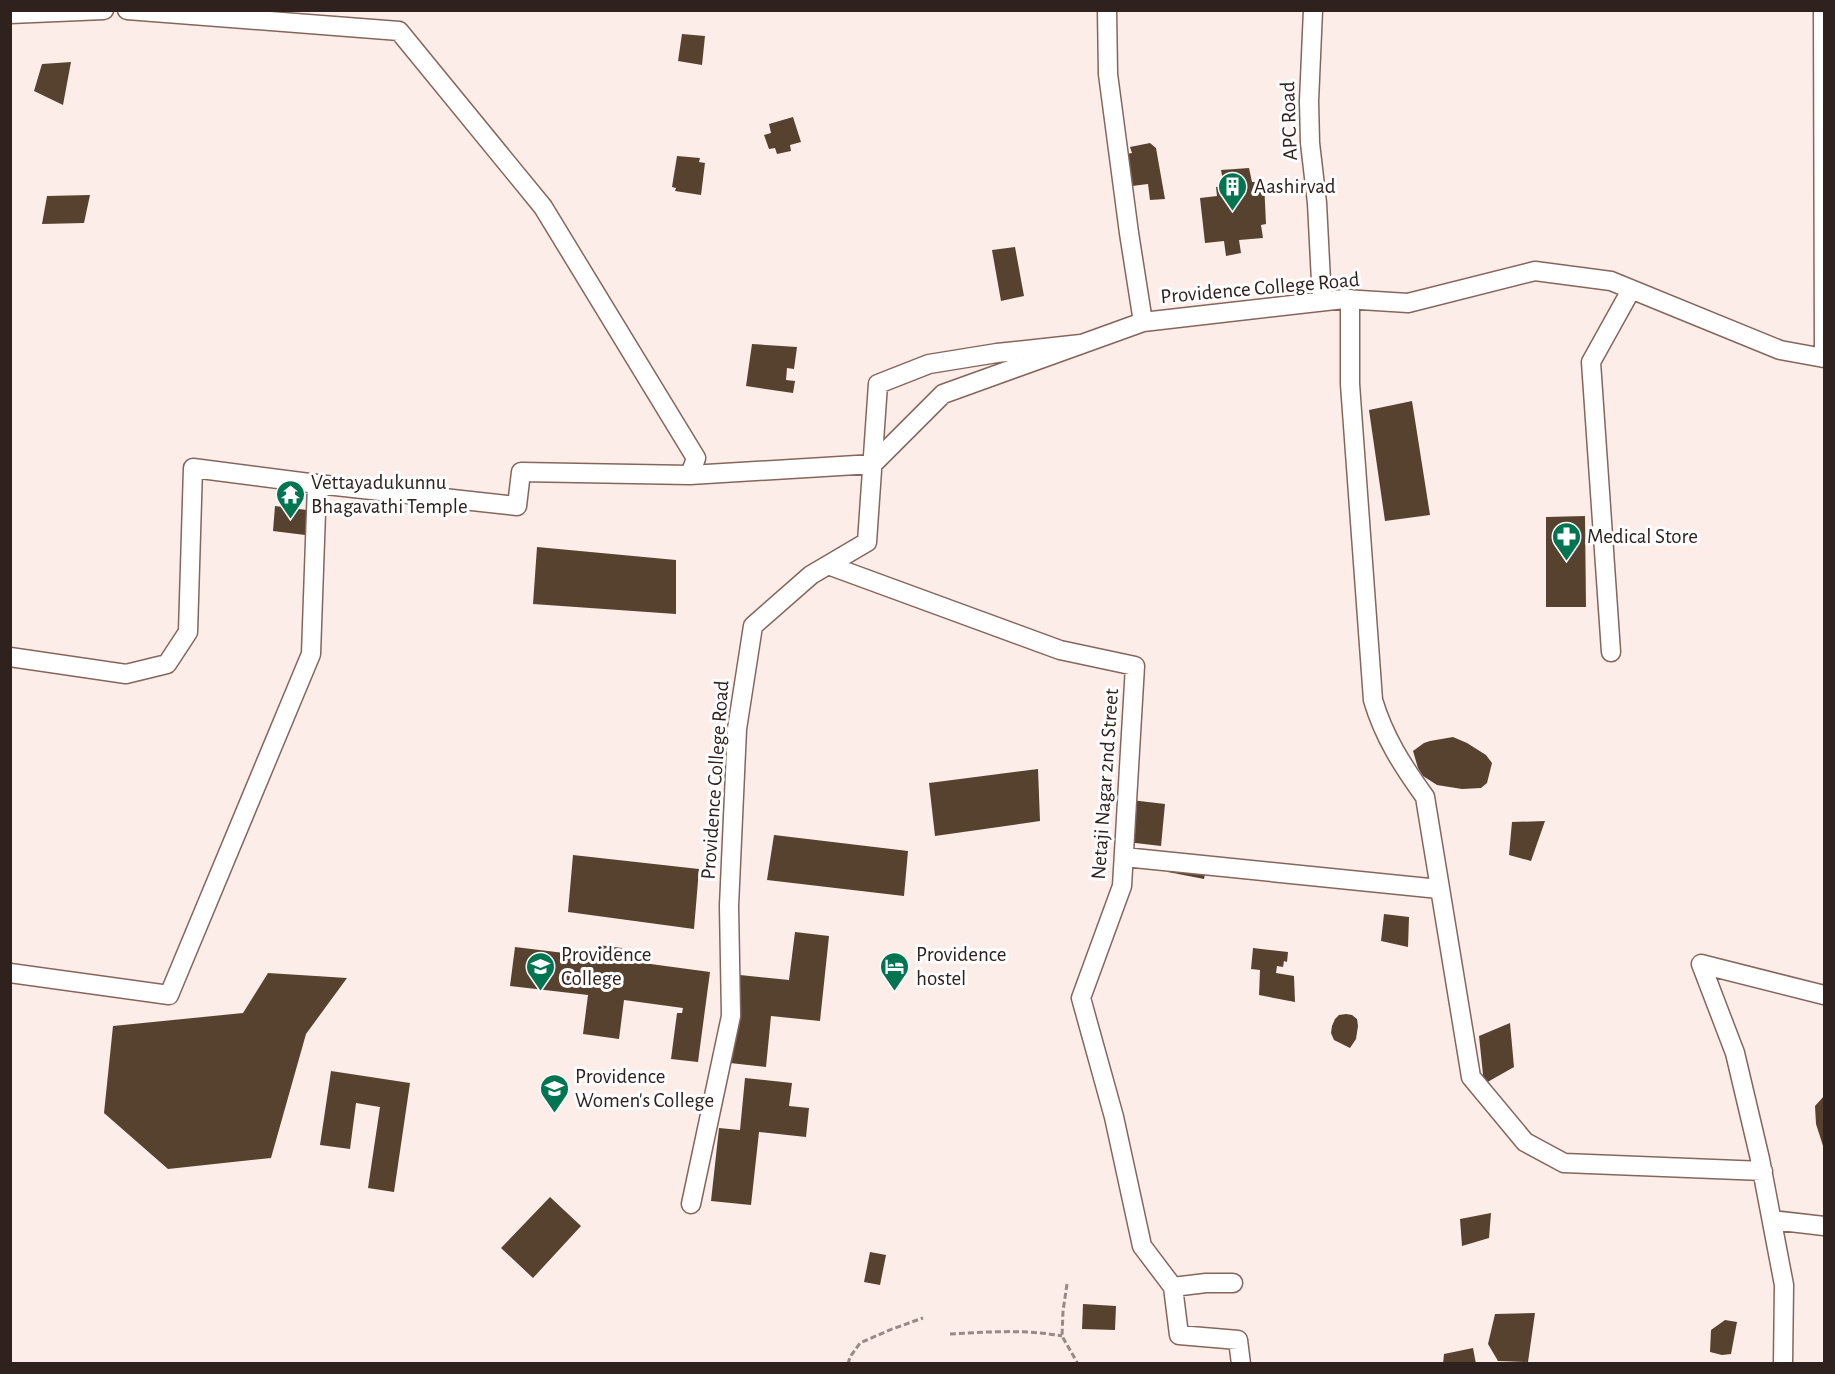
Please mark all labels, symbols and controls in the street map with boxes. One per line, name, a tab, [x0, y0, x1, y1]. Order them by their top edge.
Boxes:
street label: APC Road	[1277, 81, 1301, 161]
building icon: Aashirvad	[1217, 170, 1249, 212]
place label: Aashirvad	[1254, 176, 1336, 197]
street label: Providence College Road	[1160, 269, 1361, 307]
place label: Vettayadukunnu Bhagavathi Temple	[311, 472, 468, 517]
temple icon: Vettayadukunnu Bhagavathi Temple	[274, 478, 306, 520]
pharmacy icon: Medical Store	[1550, 520, 1582, 562]
place label: Medical Store	[1587, 526, 1698, 547]
street label: Providence College Road	[698, 679, 732, 880]
street label: Netaji Nagar 2nd Street	[1088, 687, 1122, 880]
place label: Providence College	[561, 944, 652, 989]
place label: Providence hostel	[916, 944, 1007, 989]
school or university icon: Providence College	[524, 950, 556, 992]
hotel icon: Providence hostel	[879, 950, 911, 992]
place label: Providence Women's College	[575, 1066, 714, 1111]
school or university icon: Providence Women's College	[538, 1072, 570, 1114]

